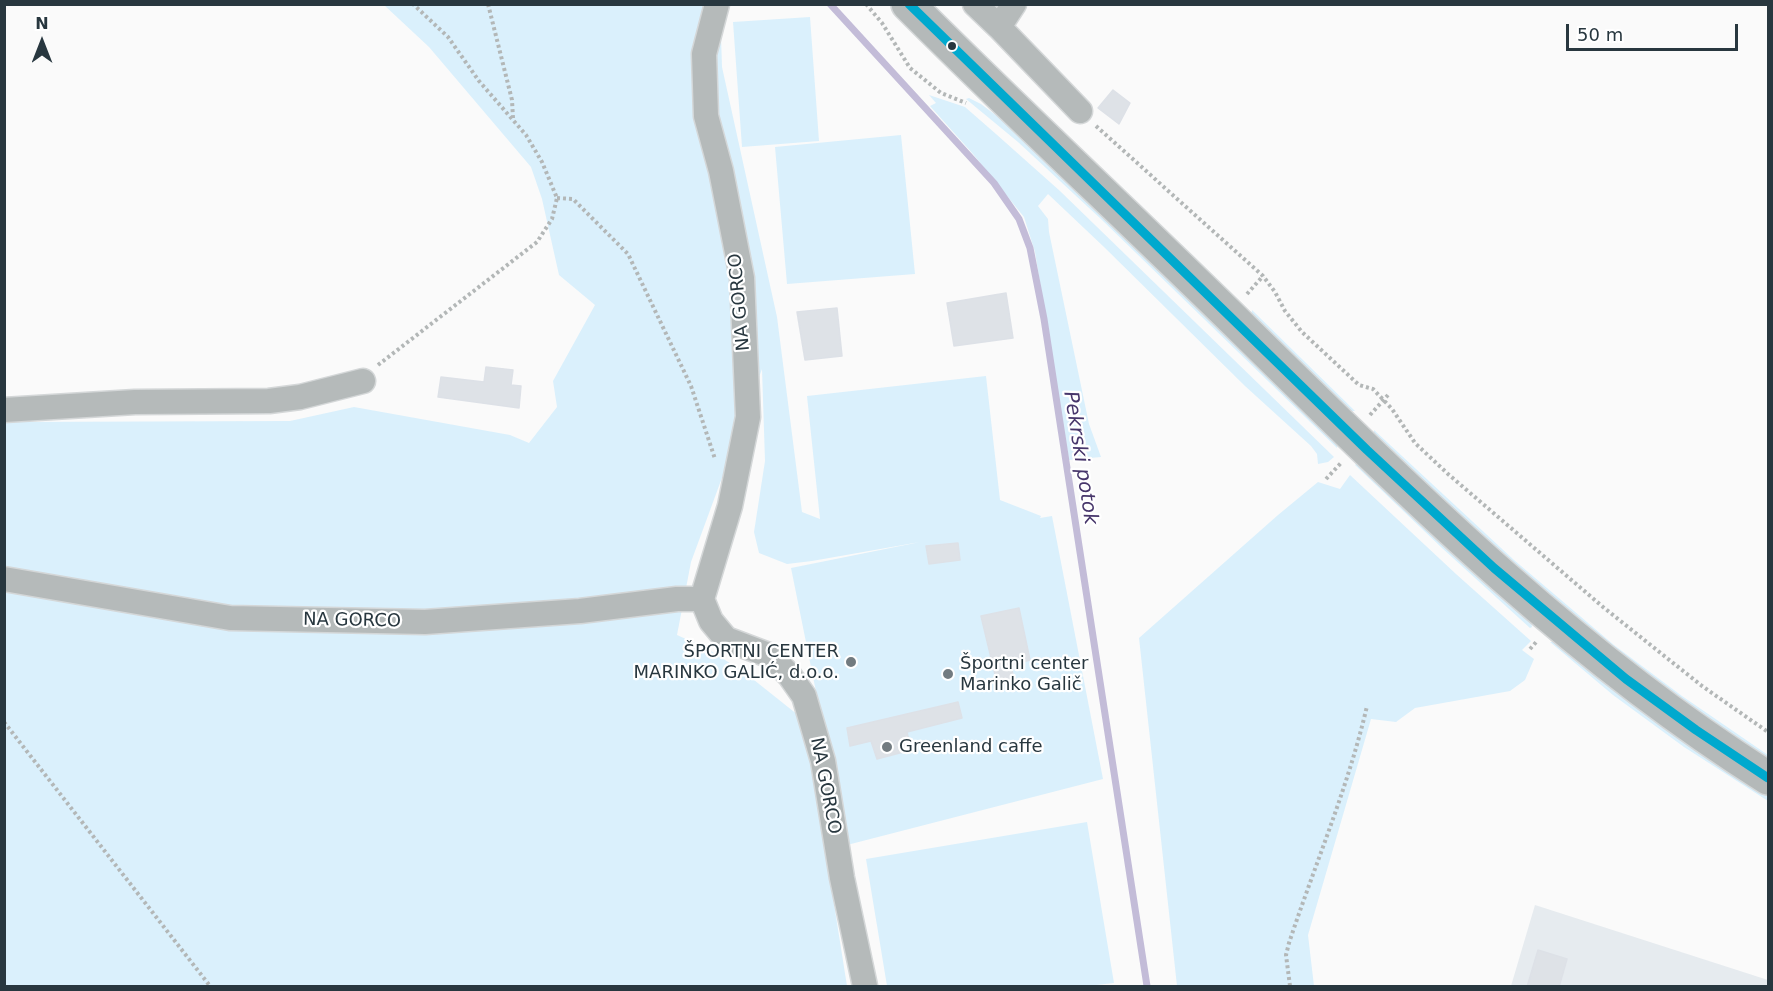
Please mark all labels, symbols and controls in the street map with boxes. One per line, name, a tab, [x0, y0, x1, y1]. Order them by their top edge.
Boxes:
north arrow	[12, 12, 72, 72]
scale bar	[1569, 12, 1742, 50]
text: N	[35, 14, 49, 33]
text: 50 m	[1577, 24, 1623, 45]
unlabelled marker	[946, 40, 958, 52]
street label: NA GORCO	[725, 252, 755, 352]
water label: Pekrski potok	[1058, 390, 1102, 526]
street label: NA GORCO	[303, 609, 401, 633]
place label: ŠPORTNI CENTER MARINKO GALIĆ, d.o.o.	[634, 641, 839, 684]
place label: Športni center Marinko Galič	[960, 653, 1088, 696]
marker: ŠPORTNI CENTER MARINKO GALIĆ, d.o.o.	[844, 655, 858, 669]
marker: Športni center Marinko Galič	[941, 667, 955, 681]
street label: NA GORCO	[805, 736, 845, 836]
place label: Greenland caffe	[899, 736, 1042, 758]
marker: Greenland caffe	[880, 740, 894, 754]

